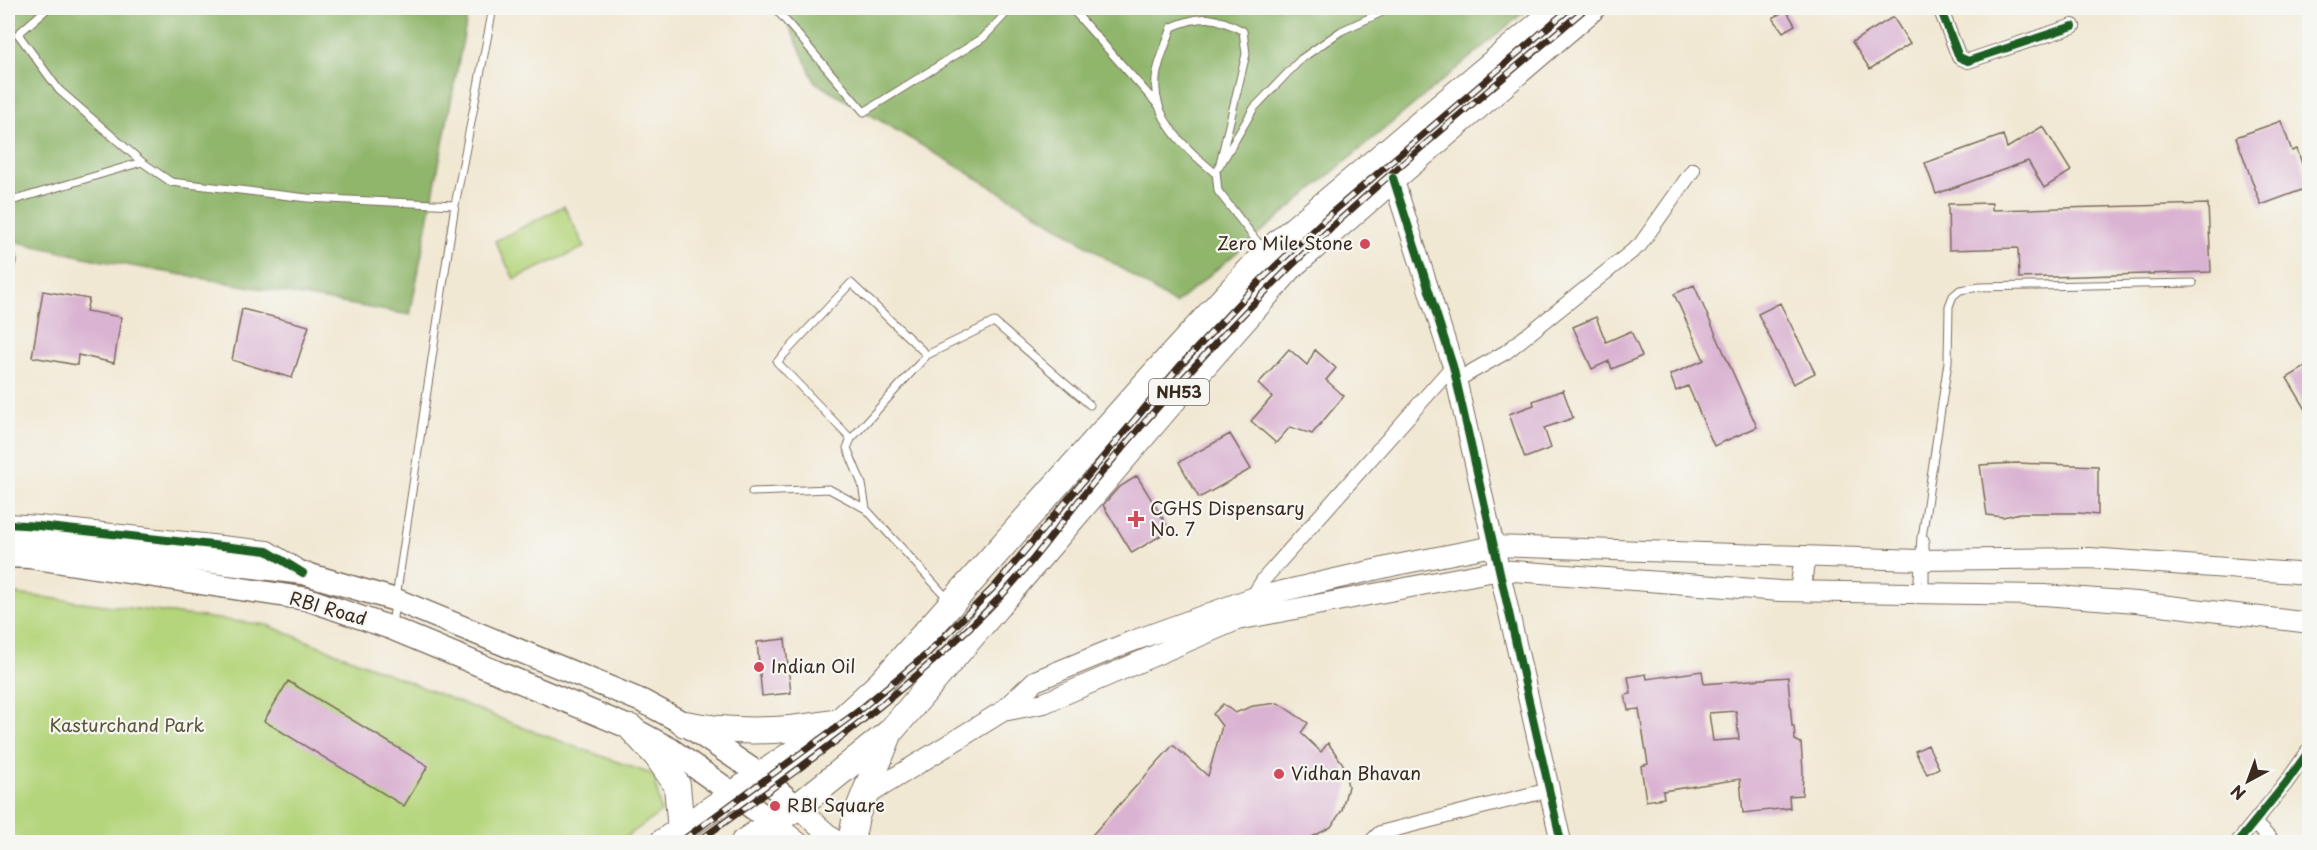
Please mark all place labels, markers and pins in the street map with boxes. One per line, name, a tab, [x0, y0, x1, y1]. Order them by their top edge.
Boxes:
place label: Zero Mile Stone	[1217, 229, 1353, 256]
marker: Zero Mile Stone	[1358, 237, 1372, 251]
place label: CGHS Dispensary No. 7	[1150, 494, 1305, 542]
marker: CGHS Dispensary No. 7	[1127, 510, 1145, 528]
place label: Indian Oil	[771, 652, 855, 679]
marker: Indian Oil	[752, 660, 766, 674]
place label: Vidhan Bhavan	[1291, 759, 1421, 786]
marker: Vidhan Bhavan	[1272, 767, 1286, 781]
place label: RBI Square	[787, 791, 885, 818]
marker: RBI Square	[768, 799, 782, 813]

